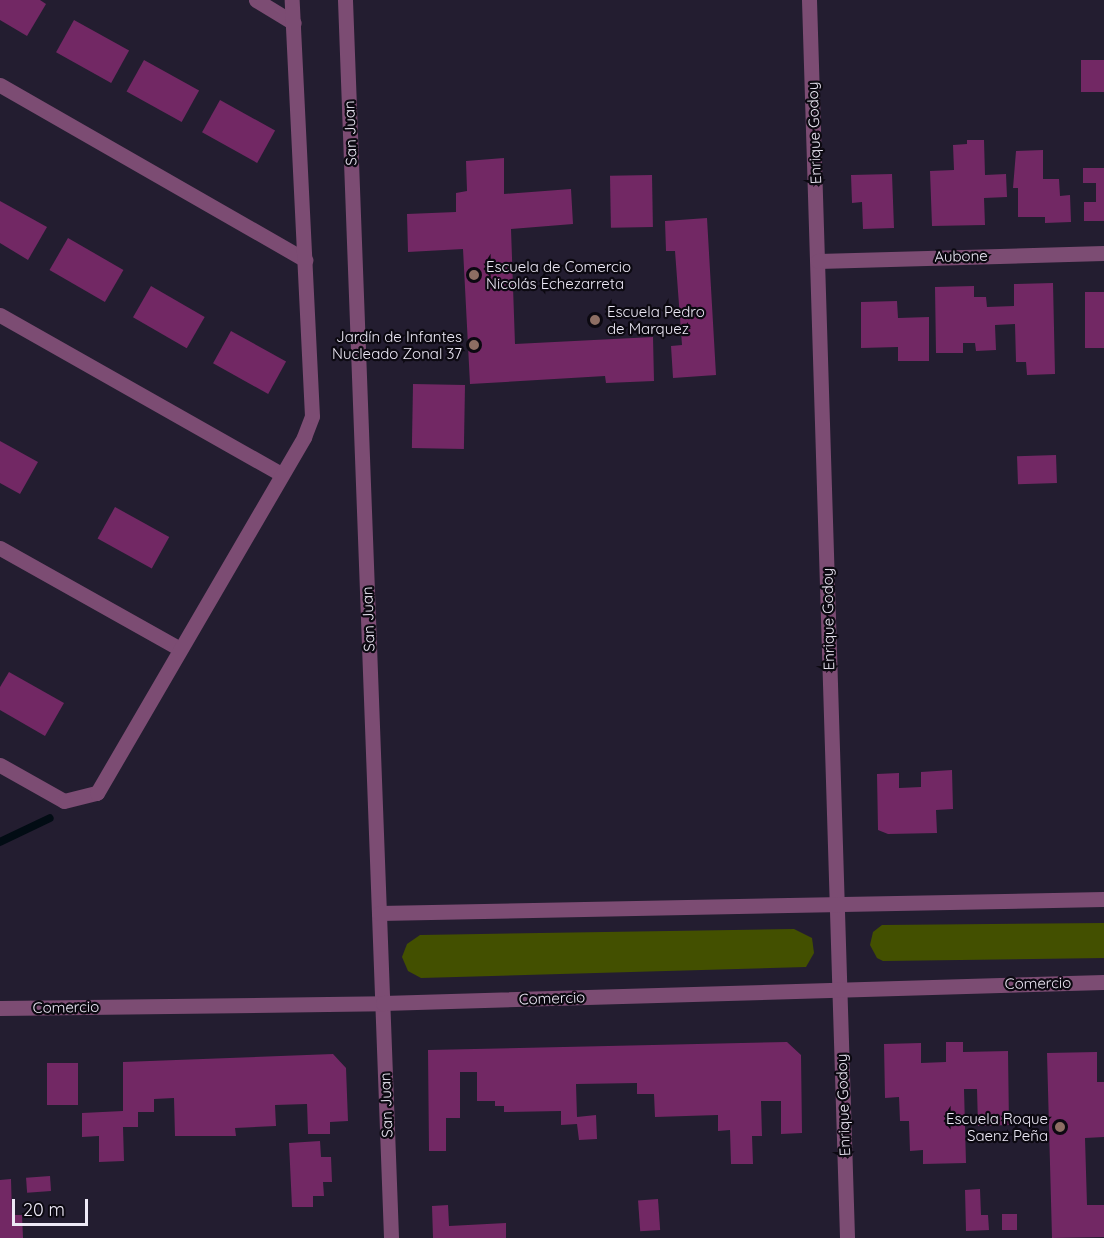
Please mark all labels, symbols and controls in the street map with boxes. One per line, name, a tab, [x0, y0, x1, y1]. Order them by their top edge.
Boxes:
street label: Enrique Godoy	[803, 81, 825, 185]
street label: San Juan	[340, 100, 360, 166]
street label: Aubone	[934, 247, 988, 265]
place label: Escuela de Comercio Nicolás Echezarreta	[486, 257, 631, 292]
marker: Escuela de Comercio Nicolás Echezarreta	[467, 268, 481, 282]
place label: Escuela Pedro de Marquez	[607, 302, 705, 337]
marker: Escuela Pedro de Marquez	[588, 313, 602, 327]
place label: Jardín de Infantes Nucleado Zonal 37	[332, 327, 462, 362]
marker: Jardín de Infantes Nucleado Zonal 37	[467, 338, 481, 352]
street label: Enrique Godoy	[818, 568, 838, 670]
street label: San Juan	[358, 586, 378, 652]
street label: Comercio	[1005, 973, 1071, 993]
street label: Comercio	[518, 988, 586, 1008]
street label: Comercio	[33, 997, 99, 1017]
street label: Enrique Godoy	[832, 1053, 854, 1157]
street label: San Juan	[376, 1072, 396, 1138]
place label: Escuela Roque Saenz Peña	[946, 1109, 1048, 1144]
marker: Escuela Roque Saenz Peña	[1053, 1120, 1067, 1134]
scale bar	[15, 1187, 92, 1225]
text: 20 m	[23, 1198, 65, 1221]

